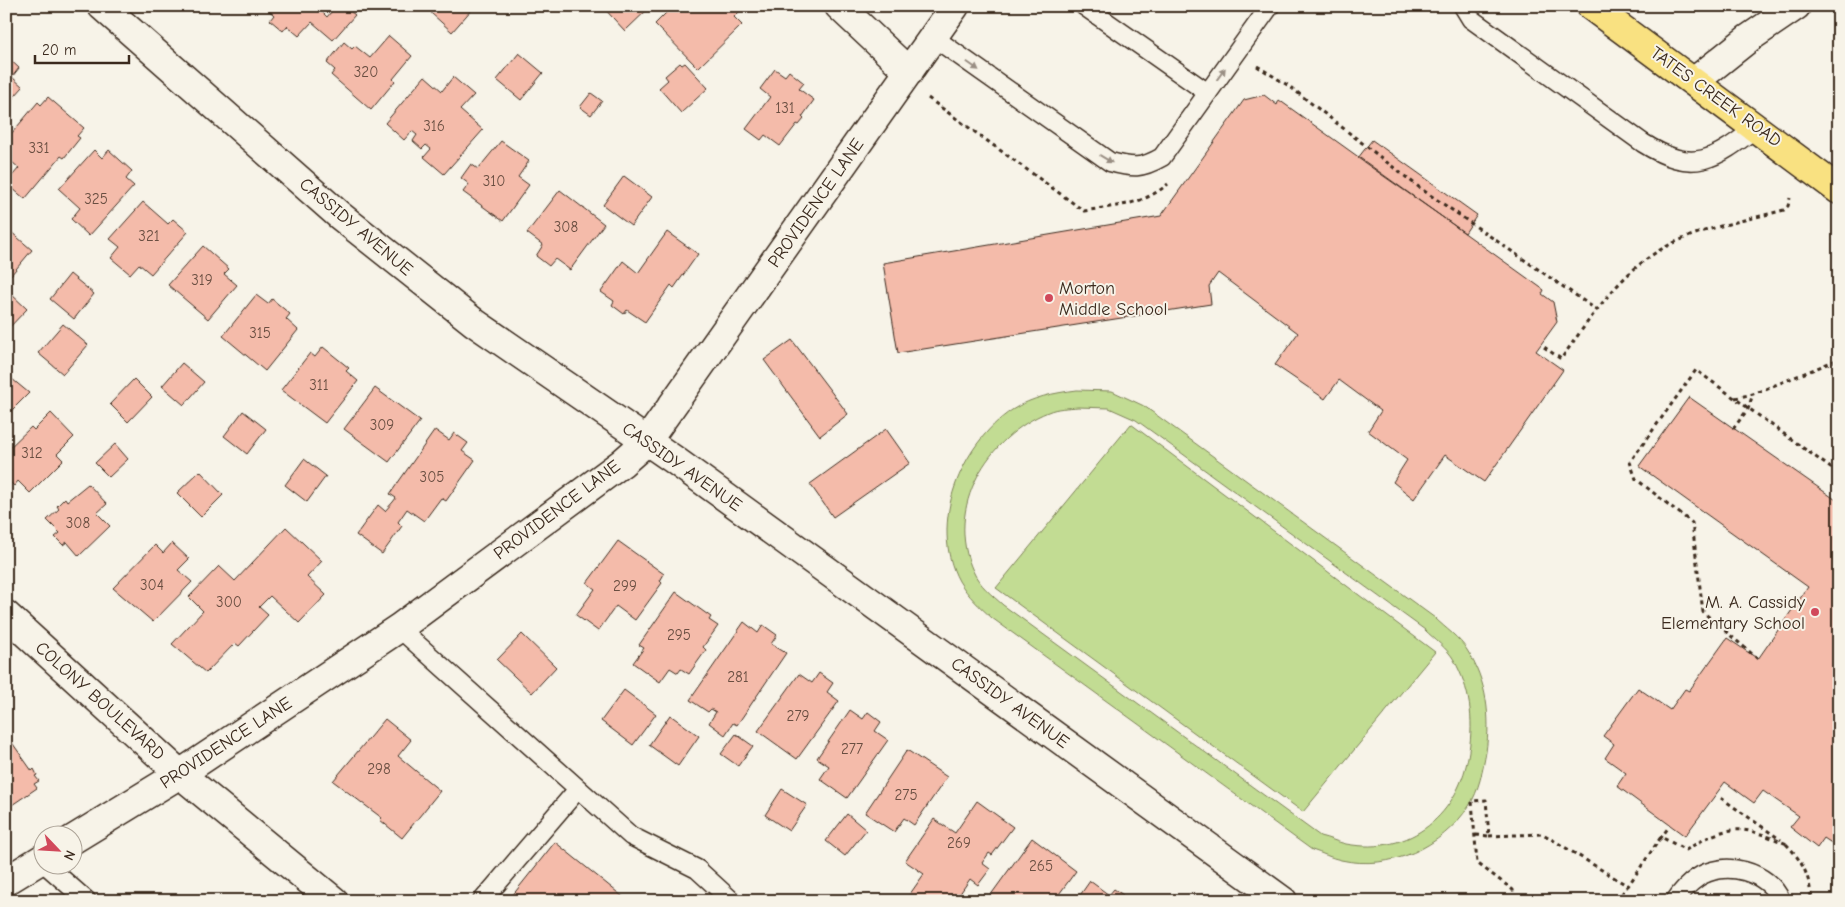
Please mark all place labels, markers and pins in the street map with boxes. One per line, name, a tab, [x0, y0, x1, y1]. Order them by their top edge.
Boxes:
place label: Morton Middle School	[1059, 278, 1167, 320]
marker: Morton Middle School	[1043, 292, 1055, 304]
place label: M. A. Cassidy Elementary School	[1661, 592, 1806, 634]
marker: M. A. Cassidy Elementary School	[1809, 606, 1821, 618]

